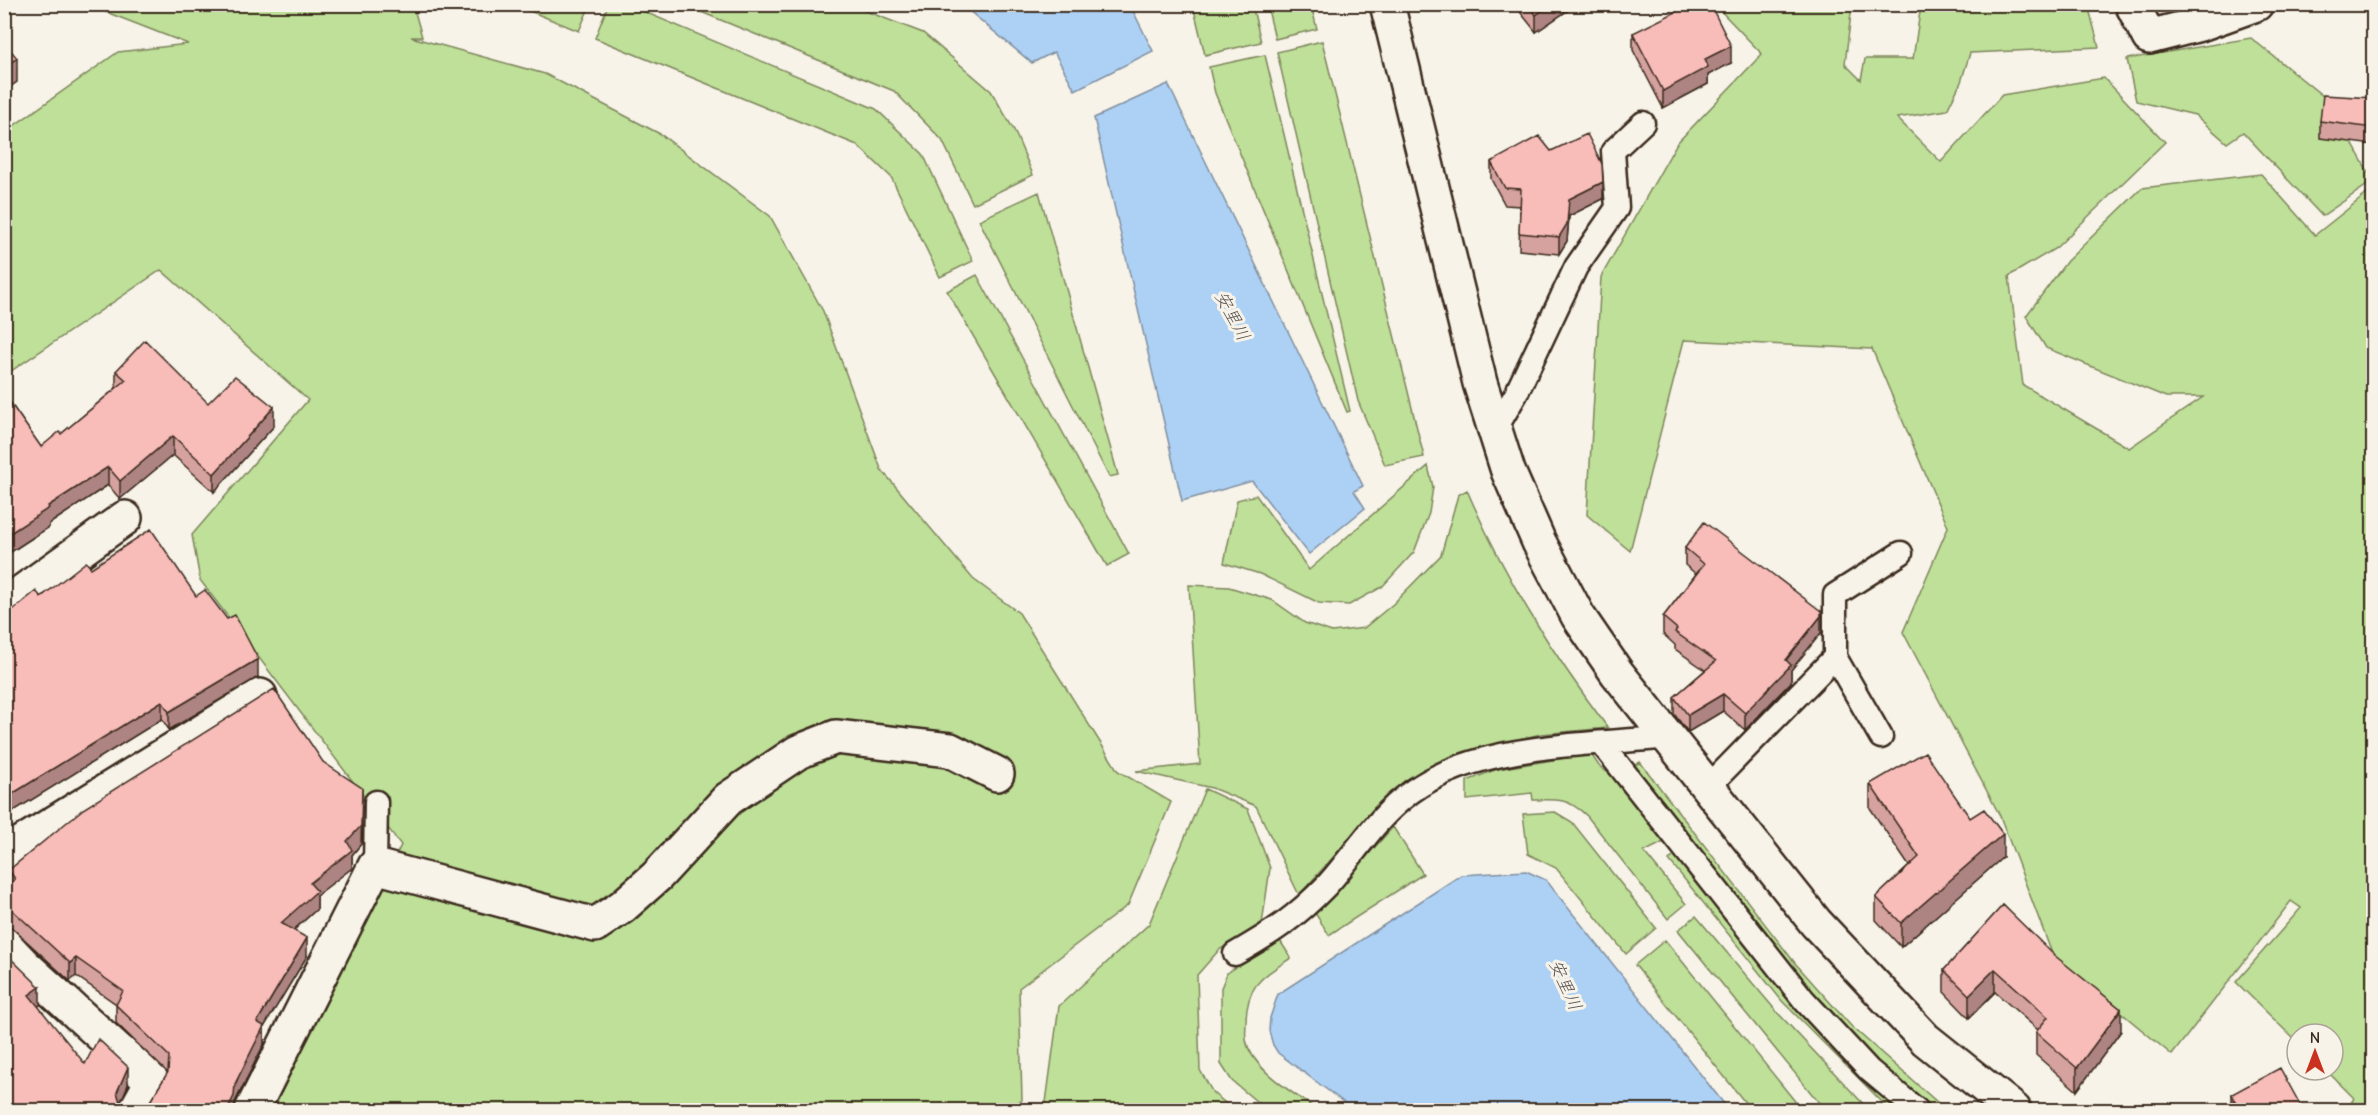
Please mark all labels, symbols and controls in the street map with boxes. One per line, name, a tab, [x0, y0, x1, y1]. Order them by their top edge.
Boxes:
water label: 安里川	[1210, 287, 1254, 345]
water label: 安里川	[1544, 956, 1586, 1014]
north arrow	[2285, 1022, 2345, 1082]
text: N	[2310, 1029, 2320, 1047]

